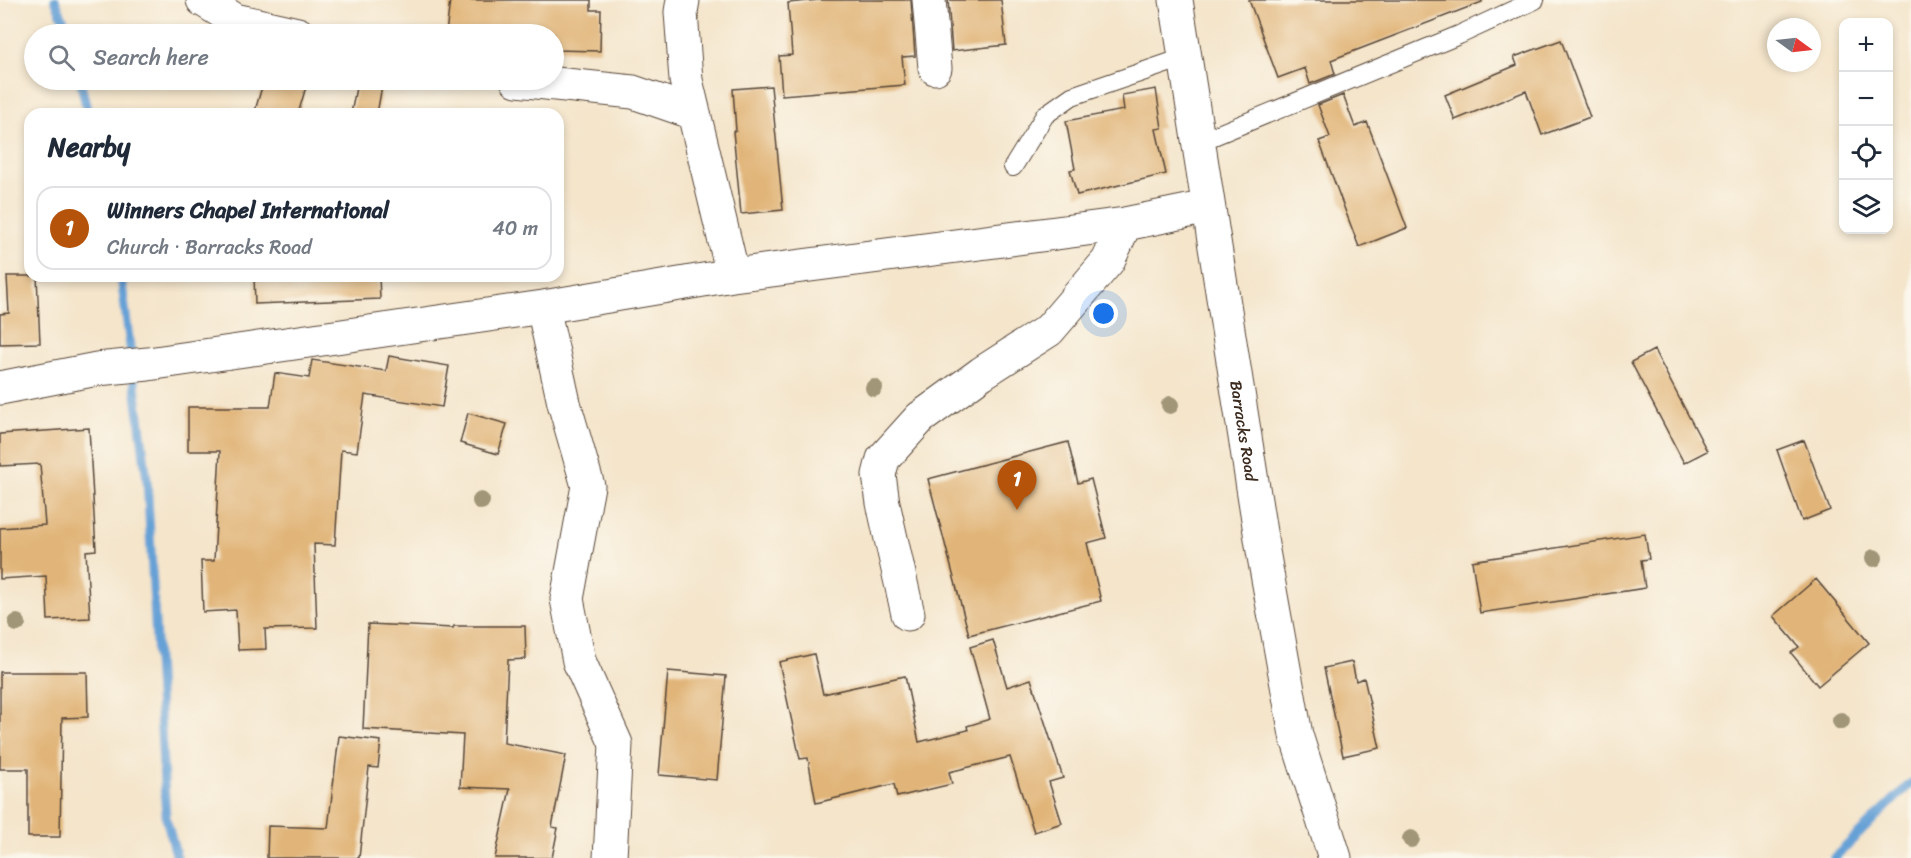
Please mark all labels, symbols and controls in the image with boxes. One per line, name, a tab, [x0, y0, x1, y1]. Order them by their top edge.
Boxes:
north arrow	[1767, 18, 1821, 72]
map controls	[1839, 18, 1893, 234]
button: +	[1839, 18, 1893, 72]
search box	[24, 24, 564, 90]
text: Search here	[93, 38, 209, 77]
icon: search	[45, 41, 78, 74]
button: −	[1839, 72, 1893, 126]
text: Nearby	[48, 124, 130, 170]
button: locate	[1839, 126, 1893, 180]
button: layers	[1839, 180, 1893, 234]
text: Winners Chapel International	[107, 191, 389, 230]
text: 1	[65, 211, 74, 246]
text: 40 m	[492, 211, 538, 246]
text: Church · Barracks Road	[107, 230, 312, 265]
your location	[1089, 299, 1118, 328]
street label: Barracks Road	[1221, 378, 1266, 485]
pin: 1	[998, 460, 1036, 510]

